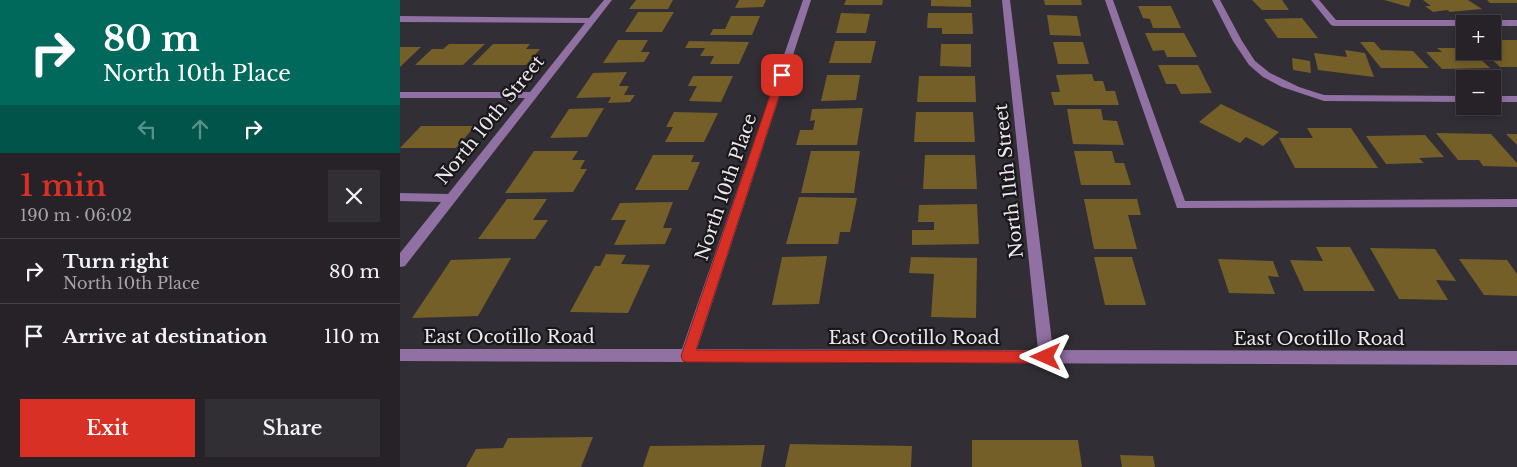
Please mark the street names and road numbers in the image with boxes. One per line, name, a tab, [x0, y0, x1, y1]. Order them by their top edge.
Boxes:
street label: North 10th Street	[431, 51, 549, 189]
street label: North 11th Street	[990, 103, 1028, 259]
street label: North 10th Place	[691, 111, 761, 263]
street label: East Ocotillo Road	[423, 326, 595, 348]
street label: East Ocotillo Road	[828, 327, 1000, 349]
street label: East Ocotillo Road	[1233, 328, 1405, 350]

